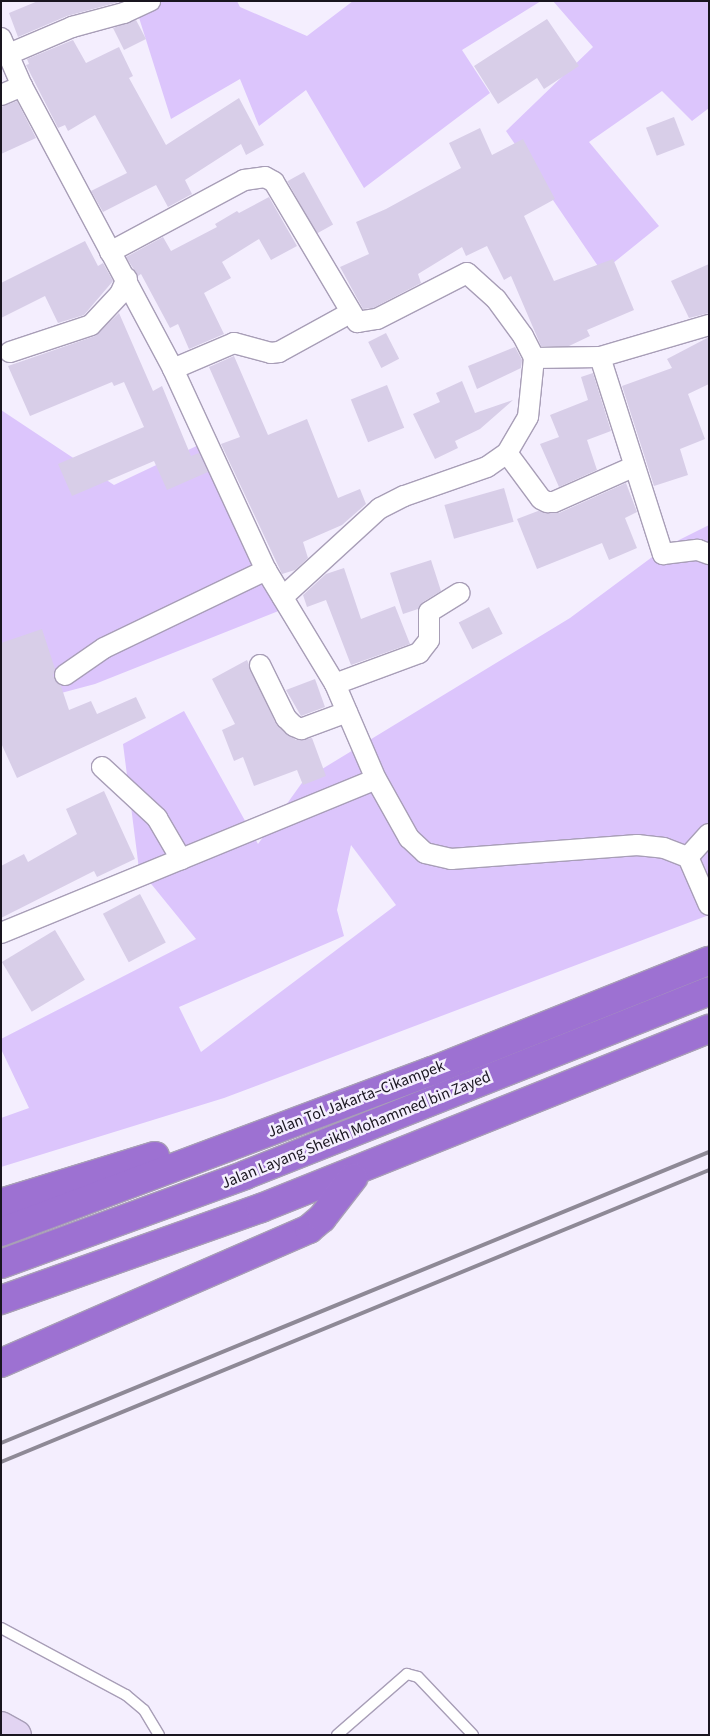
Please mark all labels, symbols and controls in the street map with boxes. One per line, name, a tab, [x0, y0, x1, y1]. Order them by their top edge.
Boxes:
street label: Jalan Tol Jakarta–Cikampek	[265, 1056, 447, 1142]
street label: Jalan Layang Sheikh Mohammed bin Zayed	[218, 1067, 494, 1193]

